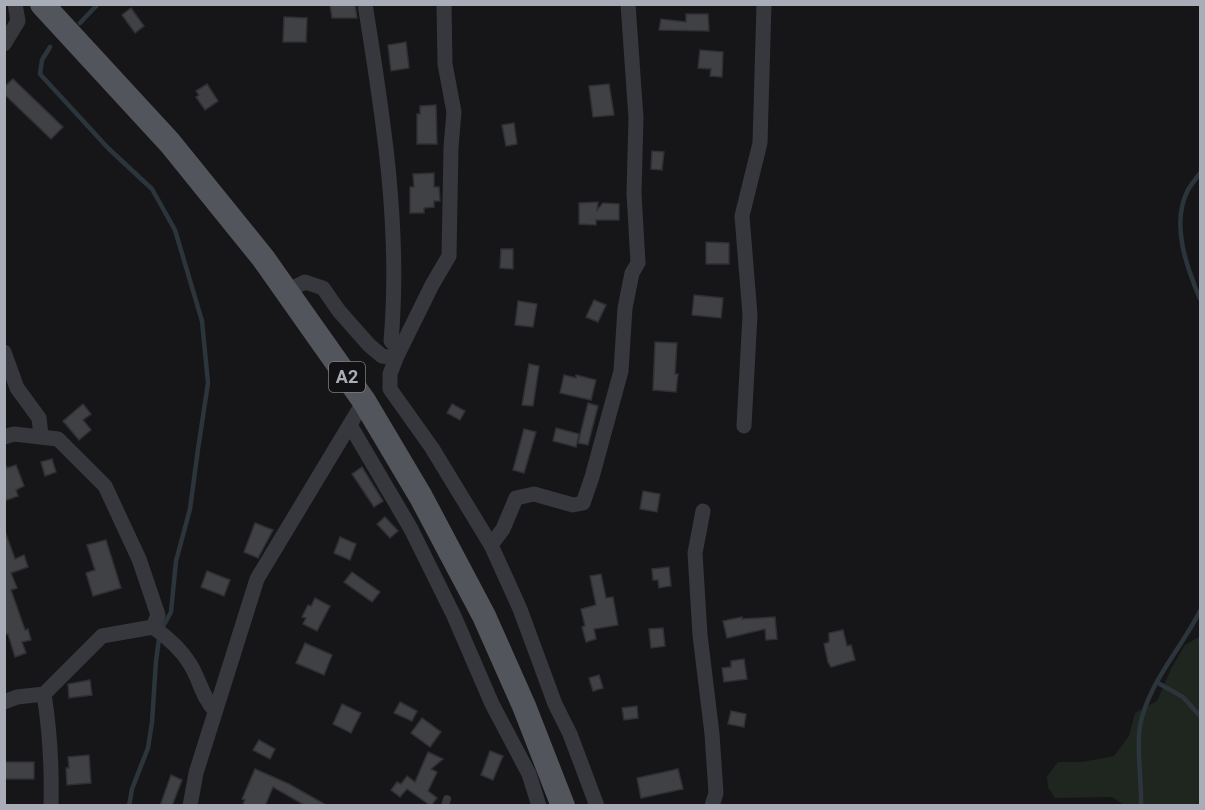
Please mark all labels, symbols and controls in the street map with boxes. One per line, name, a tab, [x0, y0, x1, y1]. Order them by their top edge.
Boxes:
road number: A2	[329, 362, 365, 392]

